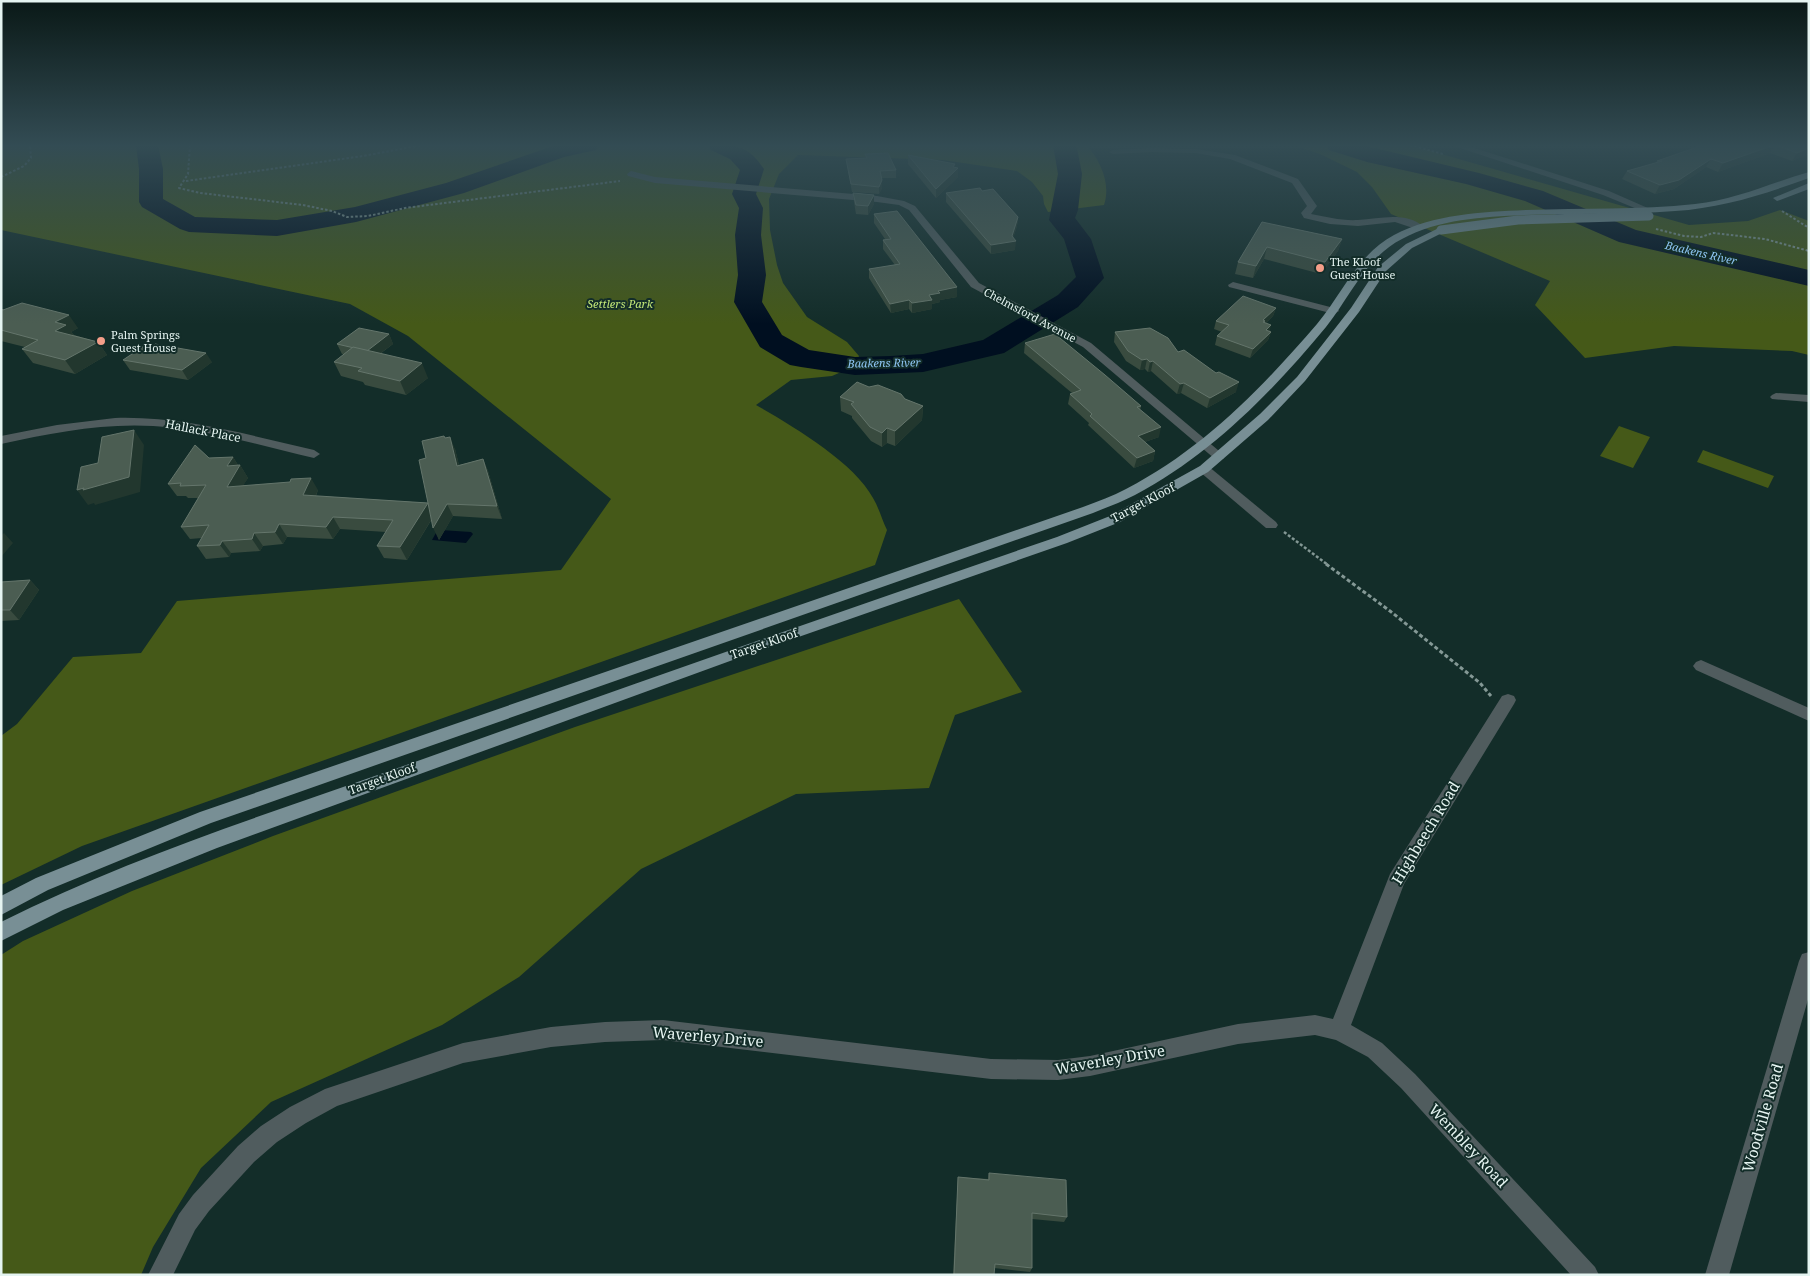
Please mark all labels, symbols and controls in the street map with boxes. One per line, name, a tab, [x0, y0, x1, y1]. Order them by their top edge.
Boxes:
water label: Baakens River	[1663, 237, 1739, 268]
place label: The Kloof Guest House	[1330, 254, 1395, 282]
marker: The Kloof Guest House	[1314, 262, 1326, 274]
street label: Chelmsford Avenue	[981, 284, 1079, 345]
park label: Settlers Park	[587, 296, 654, 311]
place label: Palm Springs Guest House	[111, 327, 180, 355]
marker: Palm Springs Guest House	[95, 335, 107, 347]
water label: Baakens River	[846, 354, 922, 371]
street label: Hallack Place	[164, 415, 242, 446]
street label: Target Kloof	[1108, 478, 1179, 527]
street label: Target Kloof	[728, 624, 801, 663]
street label: Target Kloof	[346, 758, 419, 798]
street label: Highbeech Road	[1387, 777, 1464, 888]
street label: Waverley Drive	[652, 1021, 764, 1051]
street label: Waverley Drive	[1053, 1039, 1166, 1079]
street label: Woodville Road	[1737, 1061, 1787, 1174]
street label: Wembley Road	[1425, 1099, 1513, 1191]

